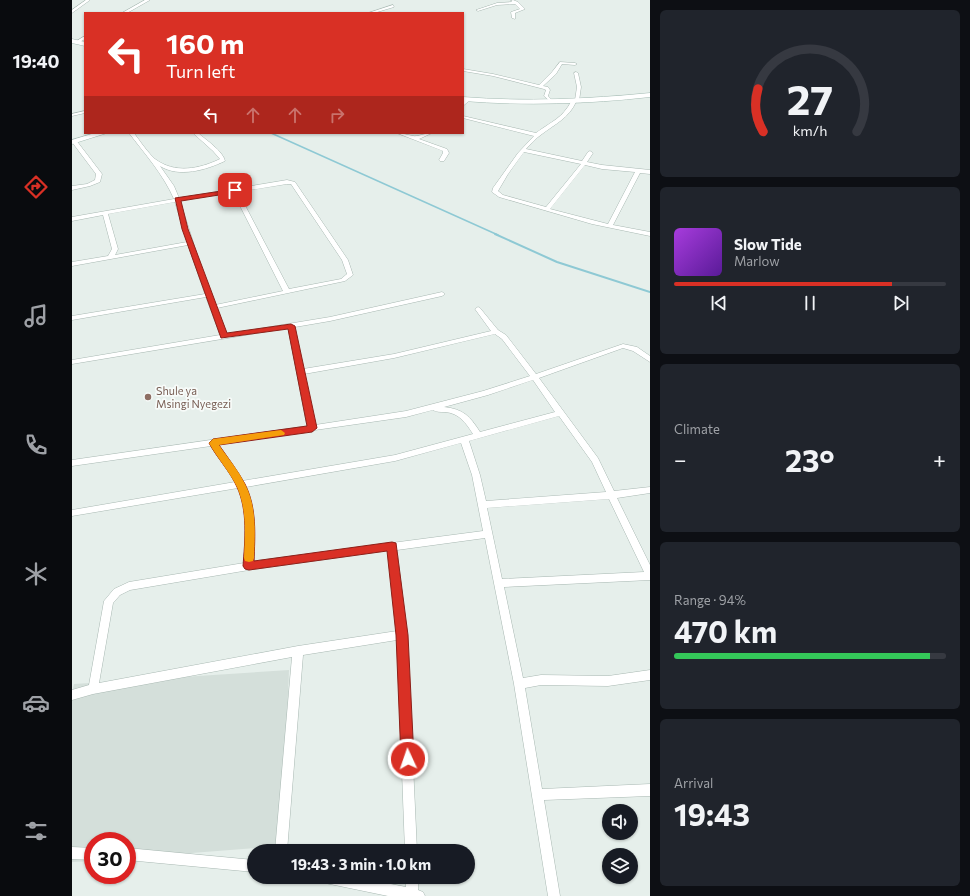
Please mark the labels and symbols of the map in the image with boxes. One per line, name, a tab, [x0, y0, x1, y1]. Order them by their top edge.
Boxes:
pin	[218, 173, 252, 207]
place label: Shule ya Msingi Nyegezi	[156, 384, 231, 410]
marker: Shule ya Msingi Nyegezi	[143, 392, 153, 402]
position arrow	[387, 738, 429, 780]
speed limit sign: 30	[84, 832, 136, 884]

